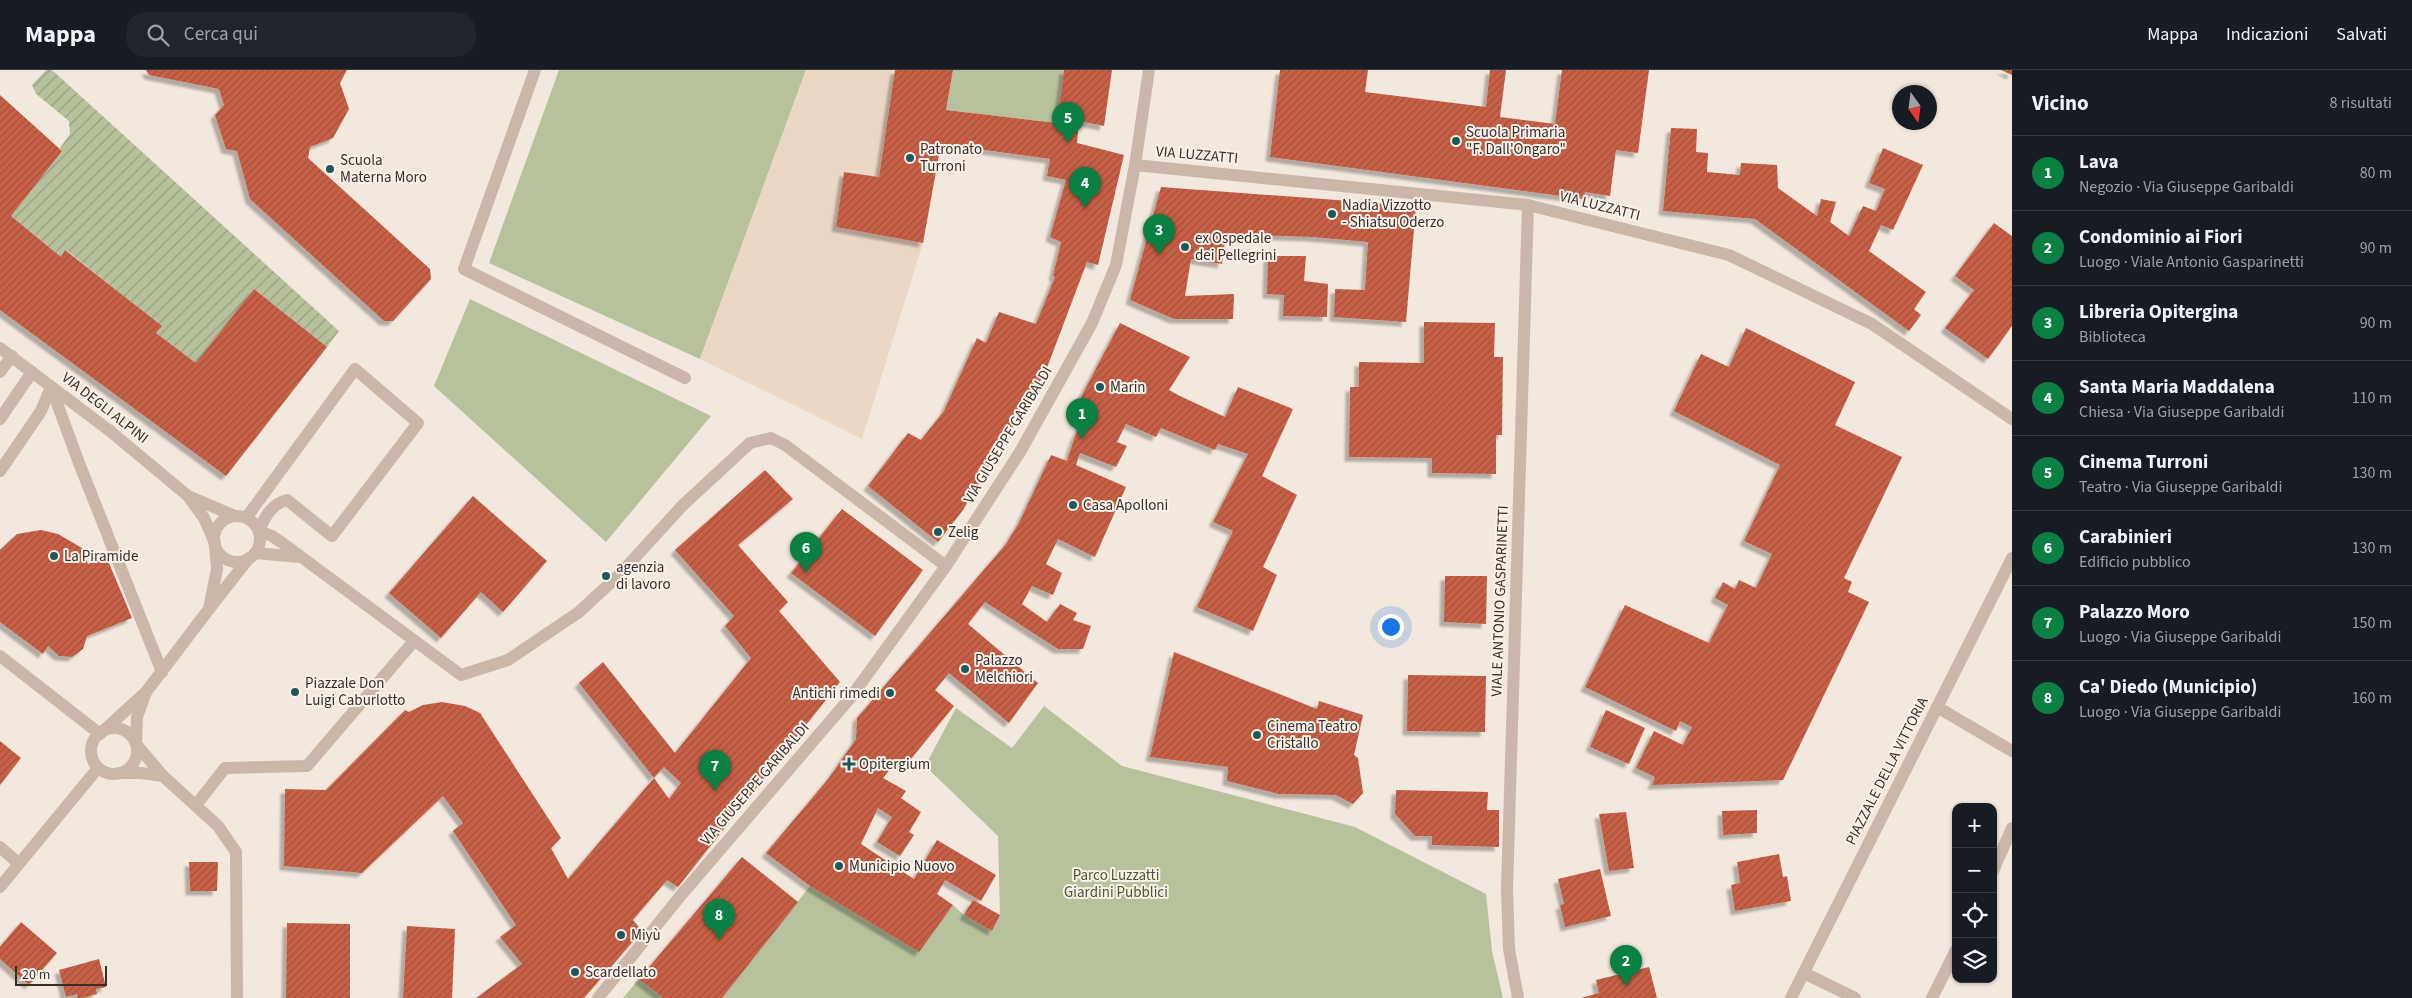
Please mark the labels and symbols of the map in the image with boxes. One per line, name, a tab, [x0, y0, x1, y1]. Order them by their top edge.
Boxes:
north arrow	[1892, 85, 1937, 130]
pin: 5	[1052, 102, 1084, 143]
place label: Scuola Primaria "F. Dall'Ongaro"	[1466, 122, 1566, 160]
marker: Scuola Primaria "F. Dall'Ongaro"	[1450, 135, 1462, 147]
place label: Patronato Turroni	[920, 139, 982, 177]
street label: VIA LUZZATTI	[1155, 141, 1239, 169]
place label: Scuola Materna Moro	[340, 150, 427, 188]
marker: Patronato Turroni	[904, 152, 916, 164]
marker: Scuola Materna Moro	[324, 163, 336, 175]
pin: 4	[1069, 167, 1101, 208]
street label: VIA LUZZATTI	[1557, 186, 1643, 226]
place label: Nadia Vizzotto - Shiatsu Oderzo	[1342, 195, 1444, 233]
marker: Nadia Vizzotto - Shiatsu Oderzo	[1326, 208, 1338, 220]
pin: 3	[1143, 214, 1175, 255]
place label: ex Ospedale dei Pellegrini	[1195, 228, 1276, 266]
marker: ex Ospedale dei Pellegrini	[1179, 241, 1191, 253]
street label: VIA GIUSEPPE GARIBALDI	[959, 362, 1057, 508]
street label: VIA DEGLI ALPINI	[57, 367, 153, 449]
place label: Marin	[1110, 377, 1146, 398]
marker: Marin	[1094, 381, 1106, 393]
pin: 1	[1066, 398, 1098, 439]
place label: Casa Apolloni	[1083, 495, 1168, 516]
marker: Casa Apolloni	[1067, 499, 1079, 511]
street label: VIALE ANTONIO GASPARINETTI	[1486, 505, 1514, 697]
place label: Zelig	[948, 522, 979, 543]
marker: Zelig	[932, 526, 944, 538]
pin: 6	[790, 532, 822, 573]
place label: La Piramide	[64, 546, 138, 567]
marker: La Piramide	[48, 550, 60, 562]
place label: agenzia di lavoro	[616, 557, 671, 595]
marker: agenzia di lavoro	[600, 570, 612, 582]
your location	[1378, 614, 1404, 640]
place label: Palazzo Melchiori	[975, 650, 1033, 688]
marker: Palazzo Melchiori	[959, 663, 971, 675]
place label: Piazzale Don Luigi Caburlotto	[305, 673, 406, 711]
place label: Antichi rimedi	[792, 683, 880, 704]
marker: Piazzale Don Luigi Caburlotto	[289, 686, 301, 698]
marker: Antichi rimedi	[884, 687, 896, 699]
street label: PIAZZALE DELLA VITTORIA	[1841, 693, 1934, 849]
place label: Cinema Teatro Cristallo	[1267, 716, 1358, 754]
street label: VIA GIUSEPPE GARIBALDI	[696, 718, 814, 850]
marker: Cinema Teatro Cristallo	[1251, 729, 1263, 741]
pin: 7	[699, 750, 731, 791]
place label: Opitergium	[859, 754, 930, 775]
marker: Opitergium	[843, 758, 855, 770]
place label: Municipio Nuovo	[849, 856, 955, 877]
marker: Municipio Nuovo	[833, 860, 845, 872]
park label: Parco Luzzatti Giardini Pubblici	[1064, 865, 1168, 903]
pin: 8	[703, 899, 735, 940]
place label: Miyù	[631, 925, 661, 946]
marker: Miyù	[615, 929, 627, 941]
pin: 2	[1610, 945, 1642, 986]
place label: Scardellato	[585, 962, 656, 983]
scale bar	[15, 963, 108, 986]
marker: Scardellato	[569, 966, 581, 978]

